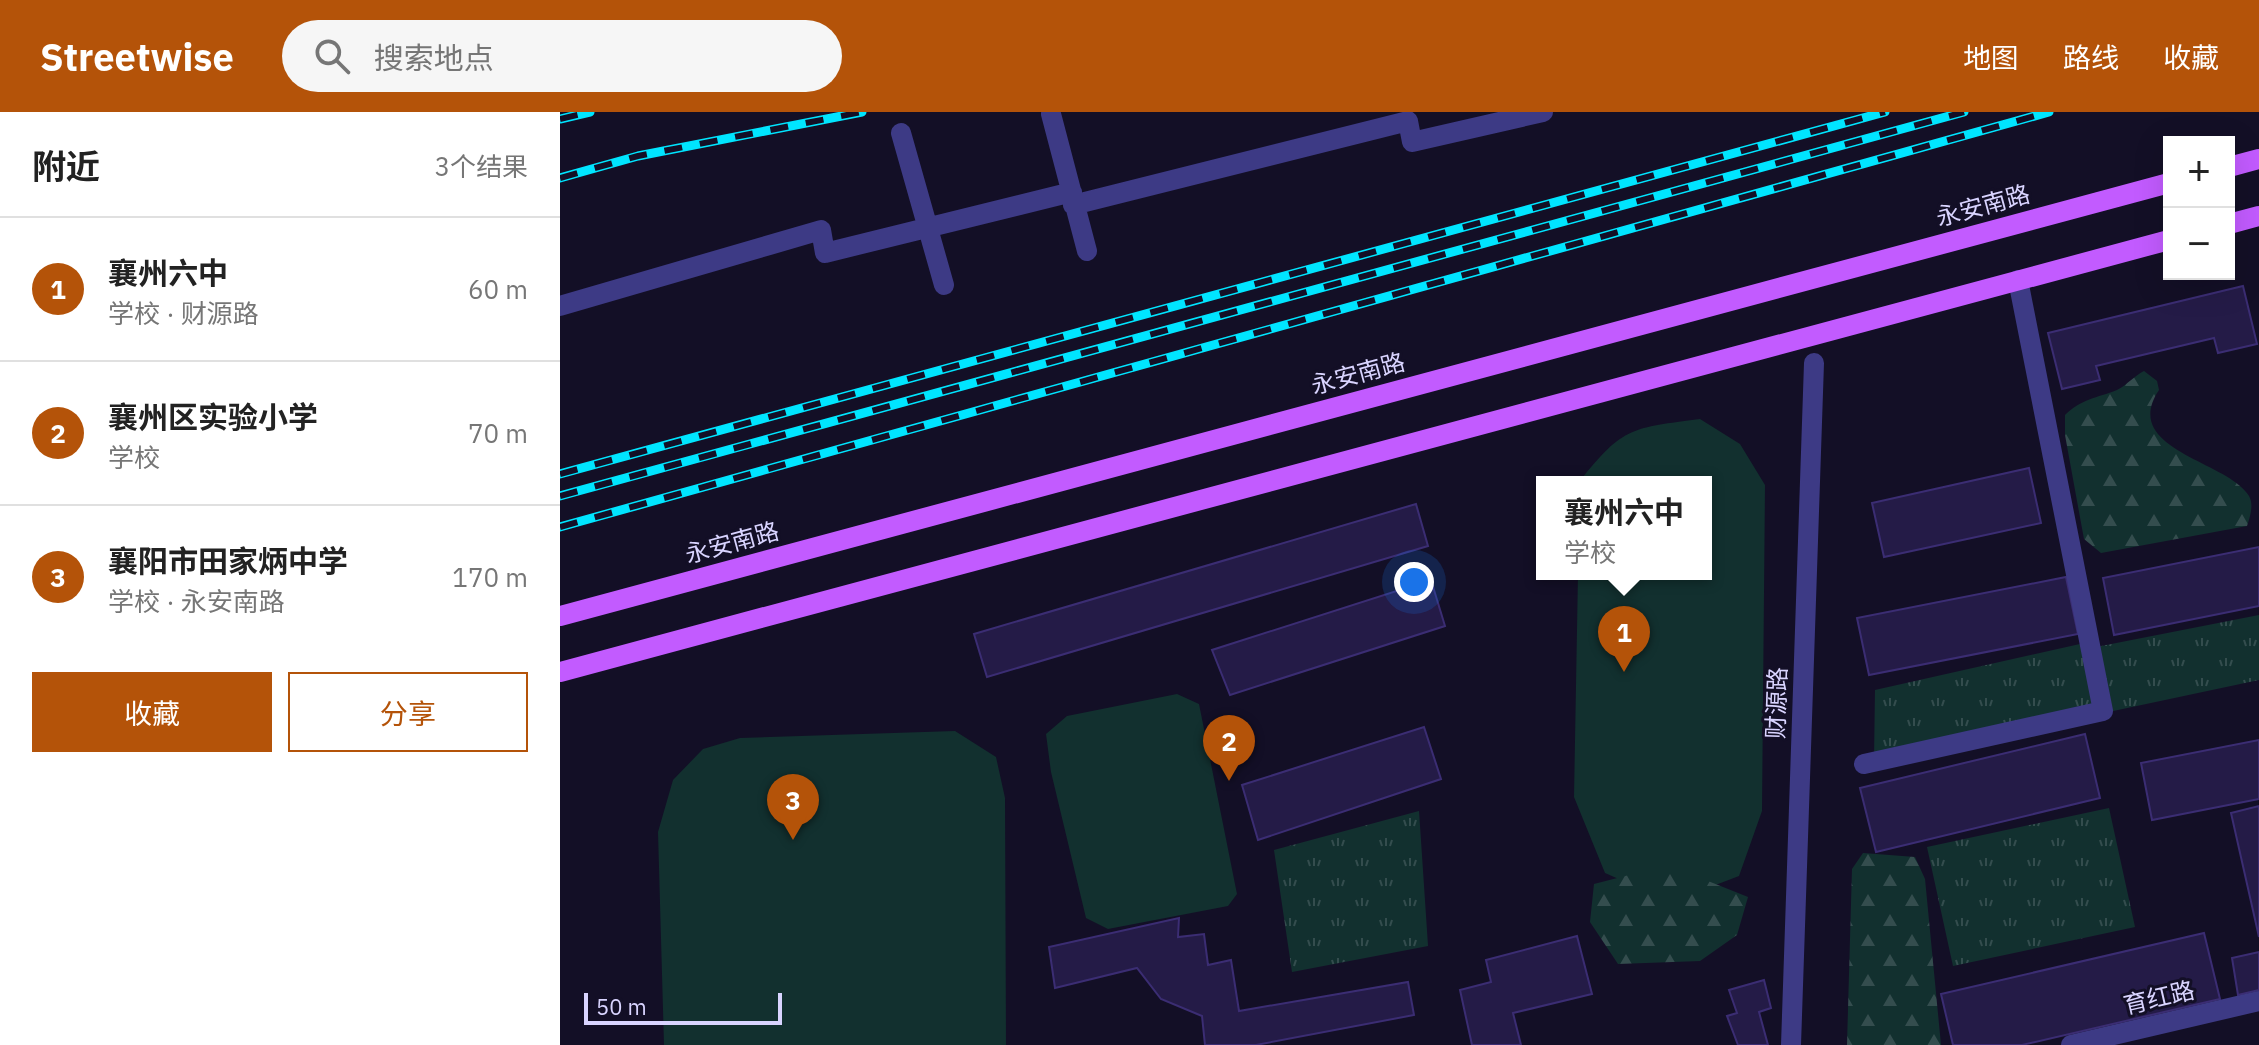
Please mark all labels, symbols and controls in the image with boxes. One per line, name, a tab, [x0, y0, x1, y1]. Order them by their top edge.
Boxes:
search box	[282, 20, 842, 92]
text: Streetwise	[40, 32, 234, 81]
icon: search	[310, 34, 354, 78]
text: 搜索地点	[374, 38, 494, 77]
text: 地图	[1963, 39, 2019, 76]
text: 路线	[2063, 39, 2119, 76]
text: 收藏	[2163, 39, 2219, 76]
map controls	[2163, 136, 2235, 280]
button: +	[2163, 136, 2235, 208]
text: 附近	[32, 144, 100, 188]
text: 3个结果	[434, 149, 528, 183]
street label: 永安南路	[1932, 177, 2033, 233]
button: −	[2163, 208, 2235, 280]
text: 襄州六中	[108, 253, 228, 292]
text: 1	[50, 272, 66, 306]
text: 60 m	[468, 272, 528, 306]
text: 学校 · 财源路	[108, 296, 259, 330]
street label: 永安南路	[1307, 345, 1408, 401]
text: 襄州区实验小学	[108, 397, 318, 436]
text: 2	[50, 416, 66, 450]
text: 70 m	[468, 416, 528, 450]
text: 学校	[108, 440, 160, 474]
popup	[1536, 476, 1712, 580]
text: 襄州六中	[1564, 492, 1684, 531]
street label: 永安南路	[681, 514, 782, 570]
text: 学校	[1564, 535, 1616, 569]
text: 襄阳市田家炳中学	[108, 541, 348, 580]
text: 3	[50, 560, 66, 594]
text: 170 m	[452, 560, 528, 594]
your location	[1394, 562, 1434, 602]
text: 学校 · 永安南路	[108, 584, 285, 618]
pin: 1	[1598, 606, 1650, 672]
street label: 财源路	[1759, 666, 1793, 740]
button: 收藏	[32, 672, 272, 752]
button: 分享	[288, 672, 528, 752]
pin: 2	[1203, 715, 1255, 781]
pin: 3	[767, 774, 819, 840]
street label: 育红路	[2120, 973, 2197, 1021]
scale bar	[584, 989, 782, 1025]
text: 50 m	[596, 992, 647, 1021]

